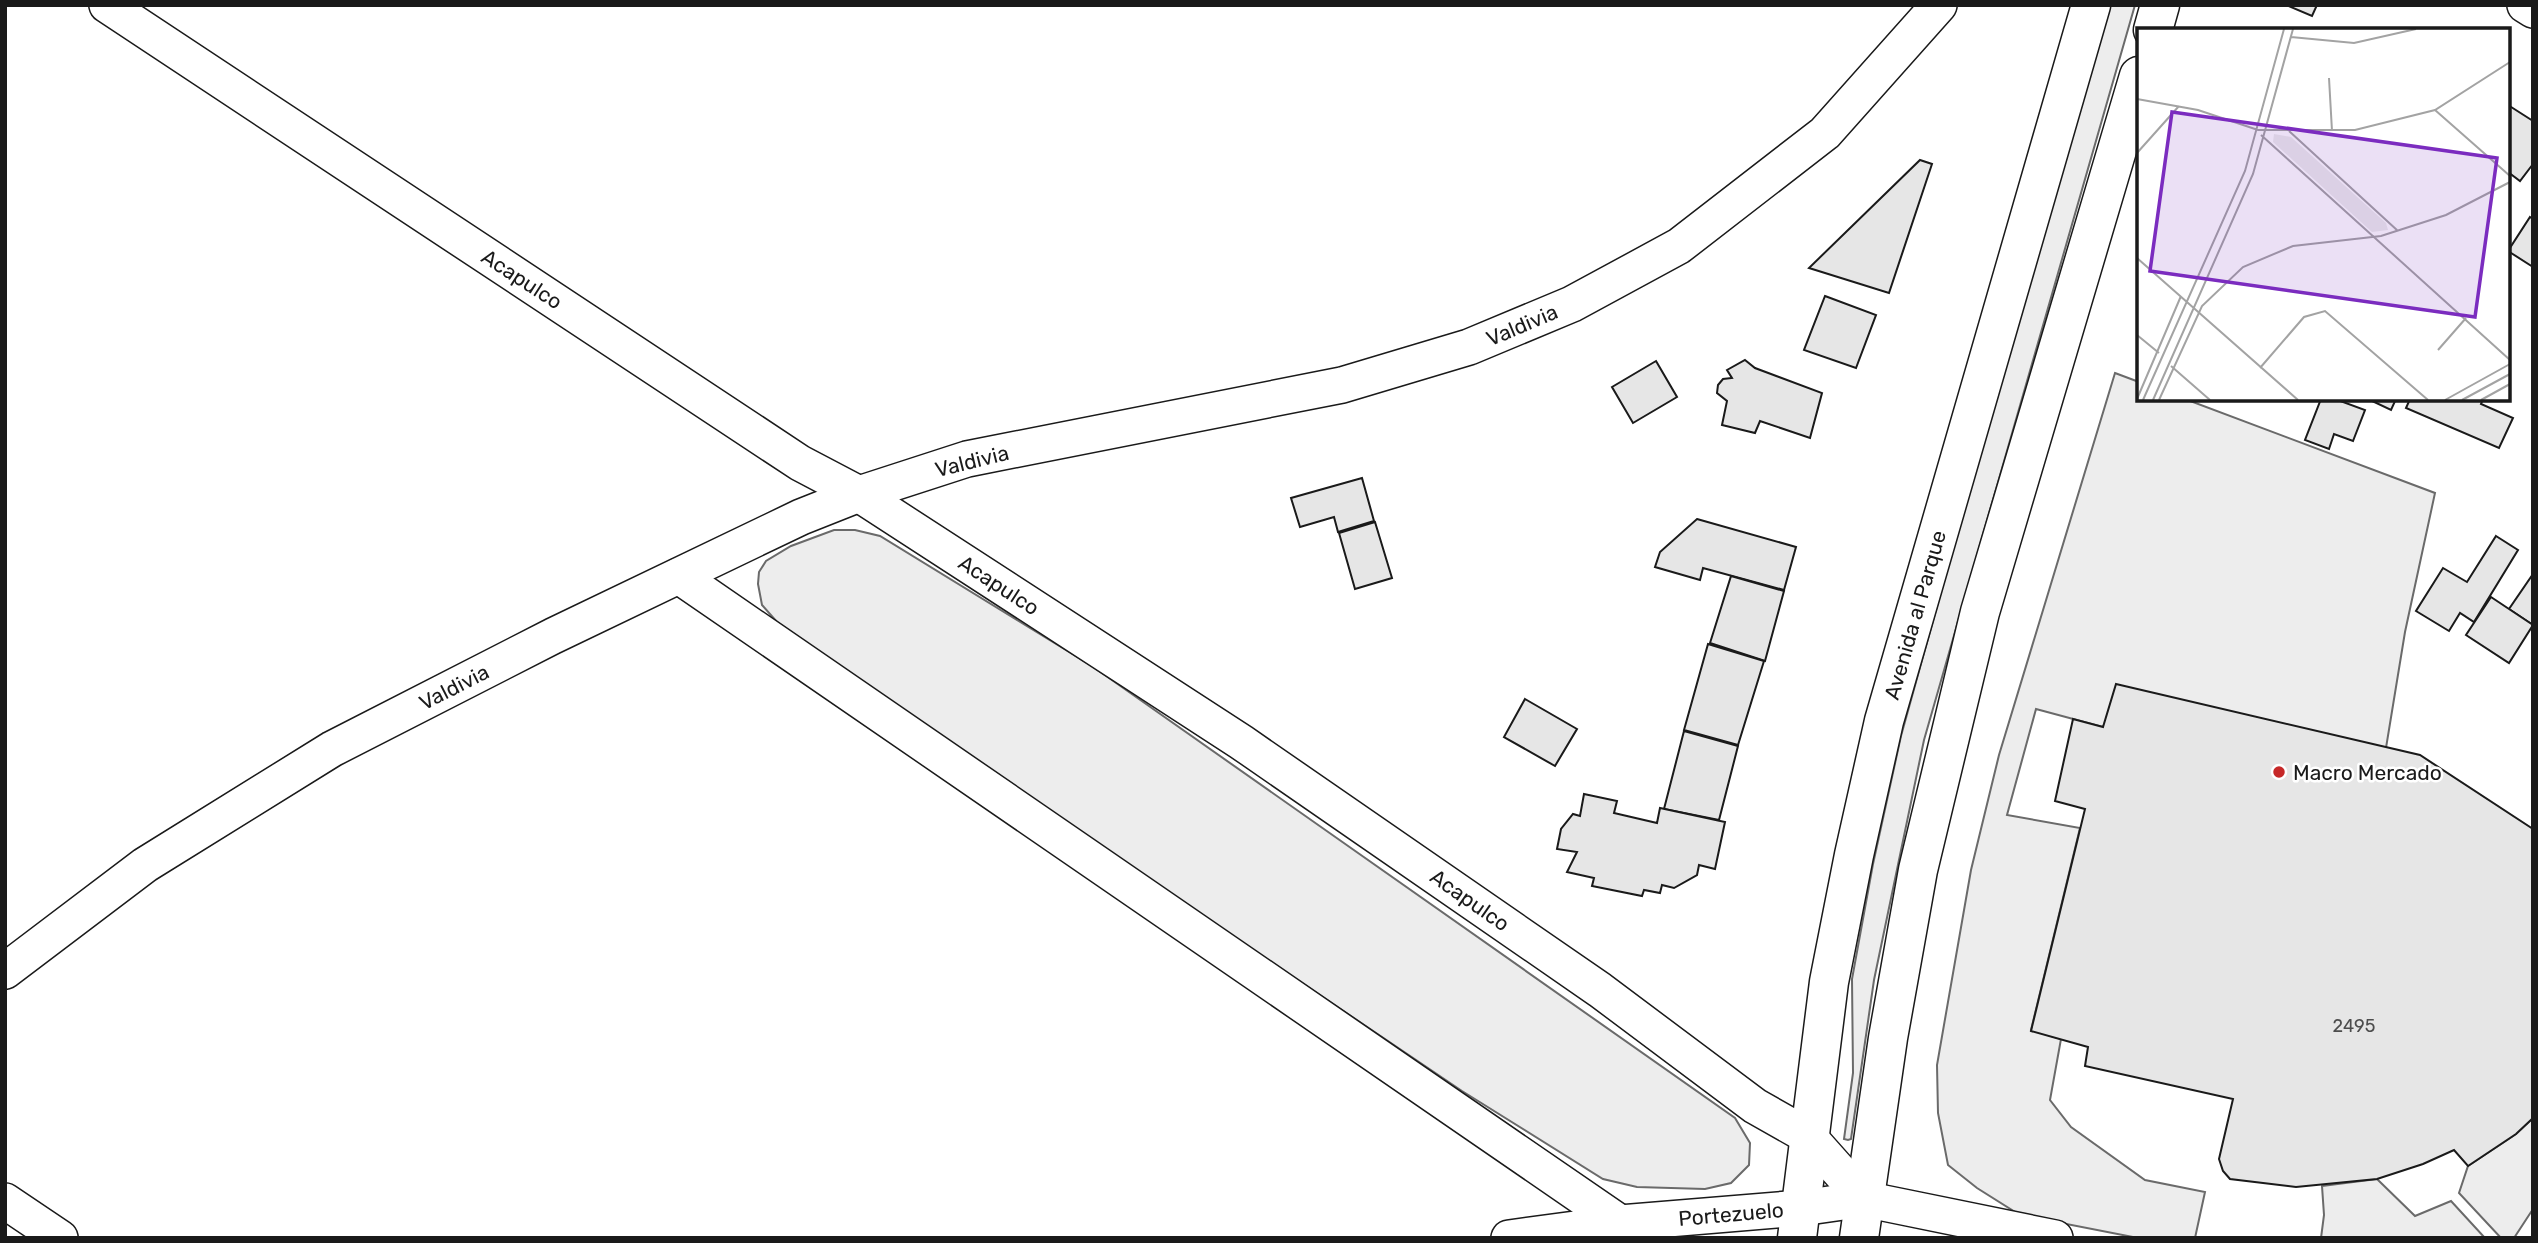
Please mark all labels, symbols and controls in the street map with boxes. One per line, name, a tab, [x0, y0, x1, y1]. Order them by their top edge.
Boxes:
inset map	[2137, 28, 2510, 401]
street label: Acapulco	[477, 244, 567, 314]
street label: Valdivia	[1483, 299, 1561, 351]
street label: Valdivia	[933, 440, 1011, 482]
street label: Avenida al Parque	[1879, 528, 1951, 702]
street label: Acapulco	[954, 550, 1044, 620]
street label: Valdivia	[415, 659, 493, 715]
place label: Macro Mercado	[2293, 760, 2442, 785]
marker: Macro Mercado	[2271, 764, 2287, 780]
street label: Acapulco	[1426, 864, 1514, 936]
house number: 2495	[2333, 1015, 2375, 1037]
street label: Portezuelo	[1677, 1197, 1785, 1231]

